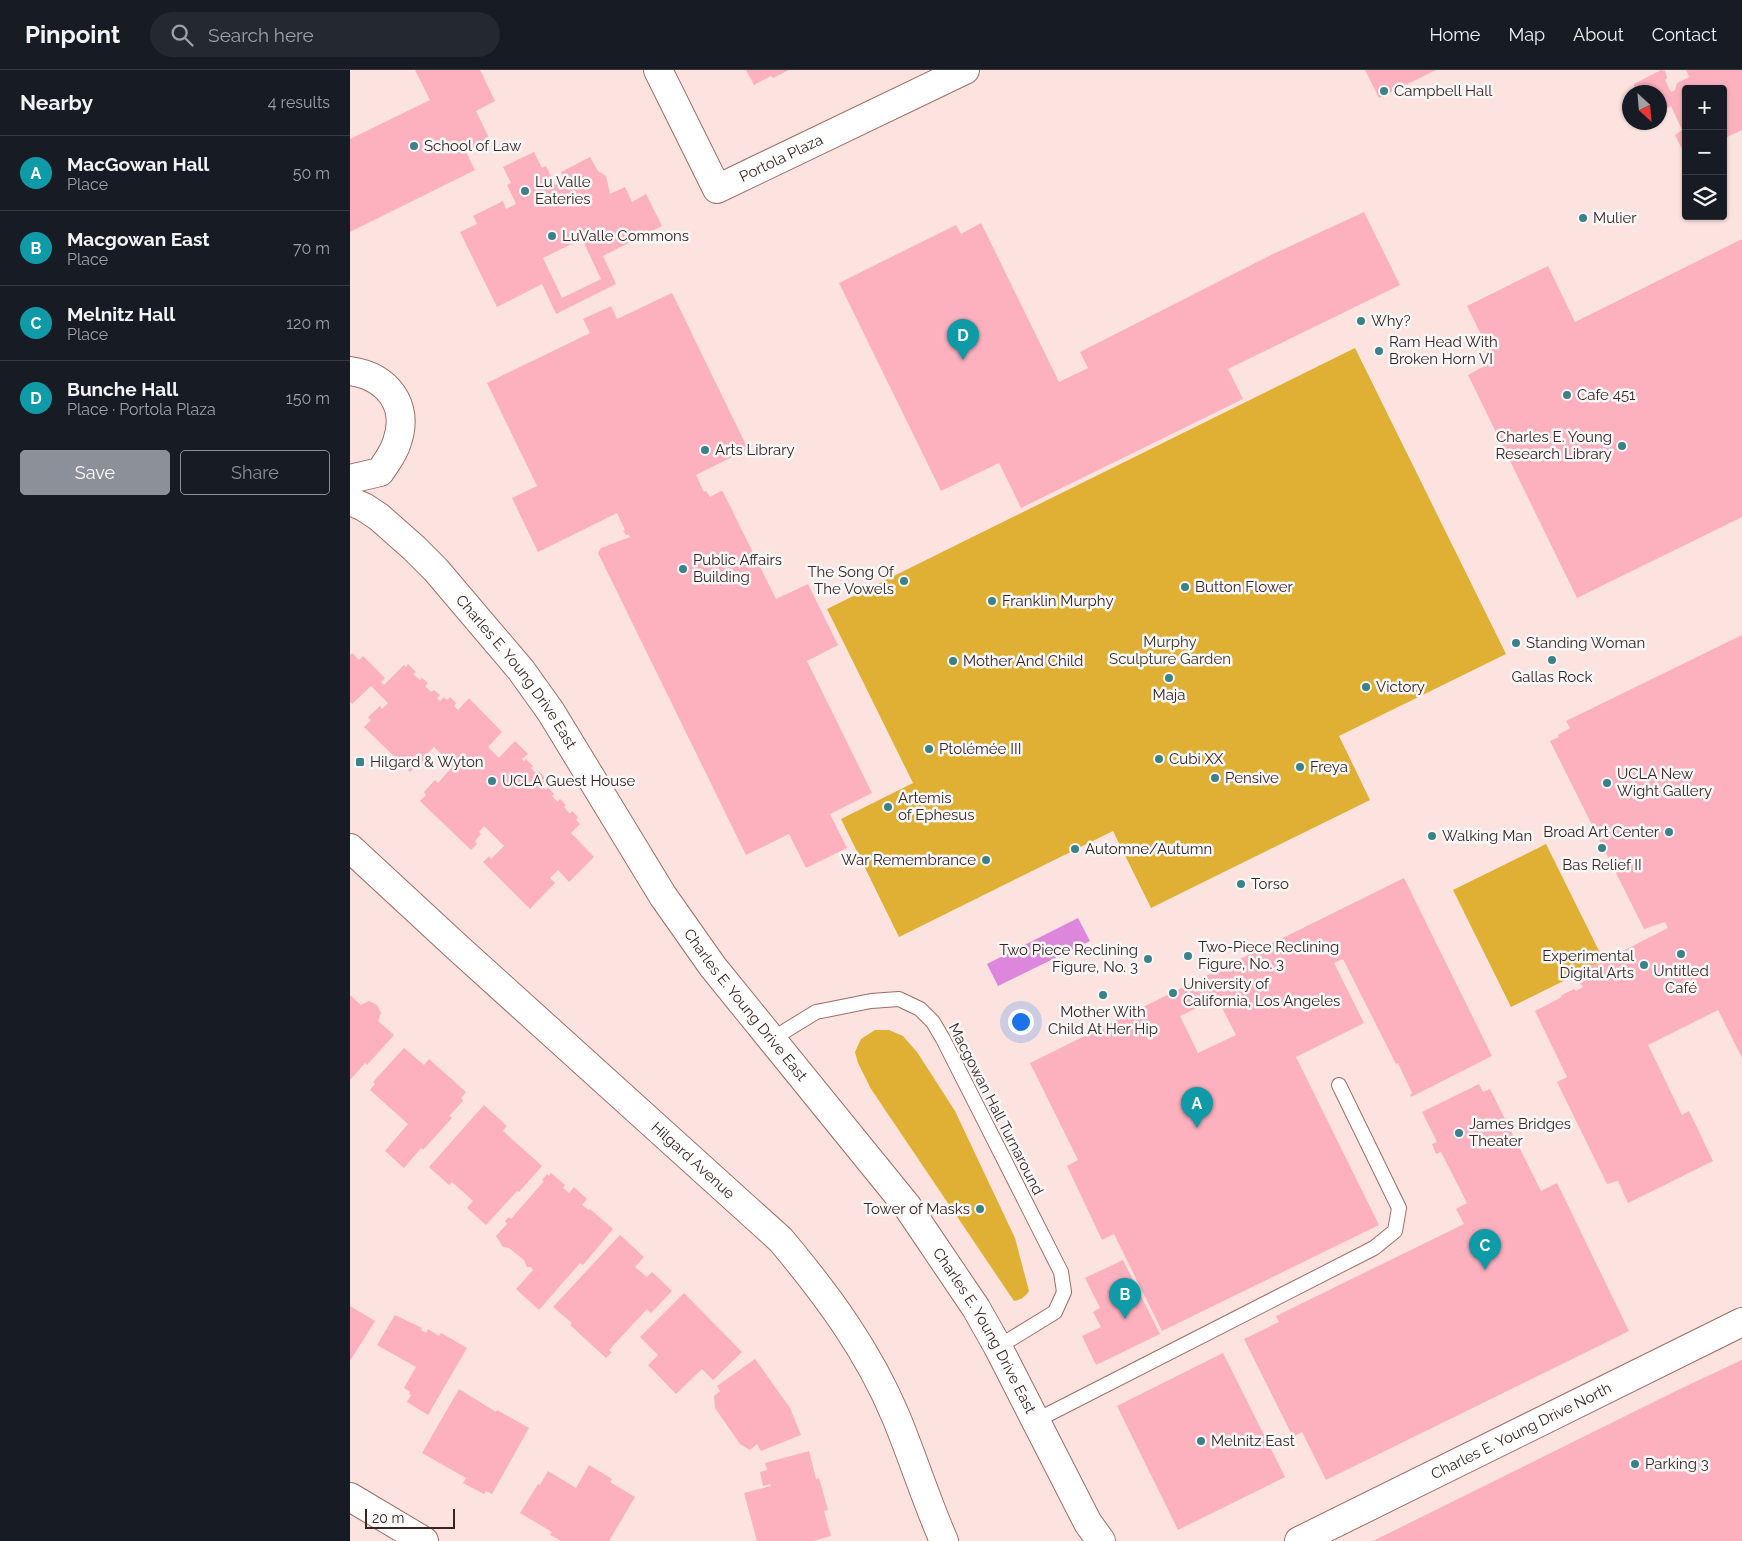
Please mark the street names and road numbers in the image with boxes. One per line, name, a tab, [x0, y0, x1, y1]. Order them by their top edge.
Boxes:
street label: Portola Plaza	[736, 131, 826, 186]
street label: Charles E. Young Drive East	[452, 591, 580, 752]
street label: Charles E. Young Drive East	[680, 925, 811, 1085]
street label: Macgowan Hall Turnaround	[945, 1020, 1047, 1198]
street label: Hilgard Avenue	[648, 1118, 739, 1203]
street label: Charles E. Young Drive East	[929, 1244, 1040, 1417]
street label: Charles E. Young Drive North	[1428, 1379, 1615, 1483]

